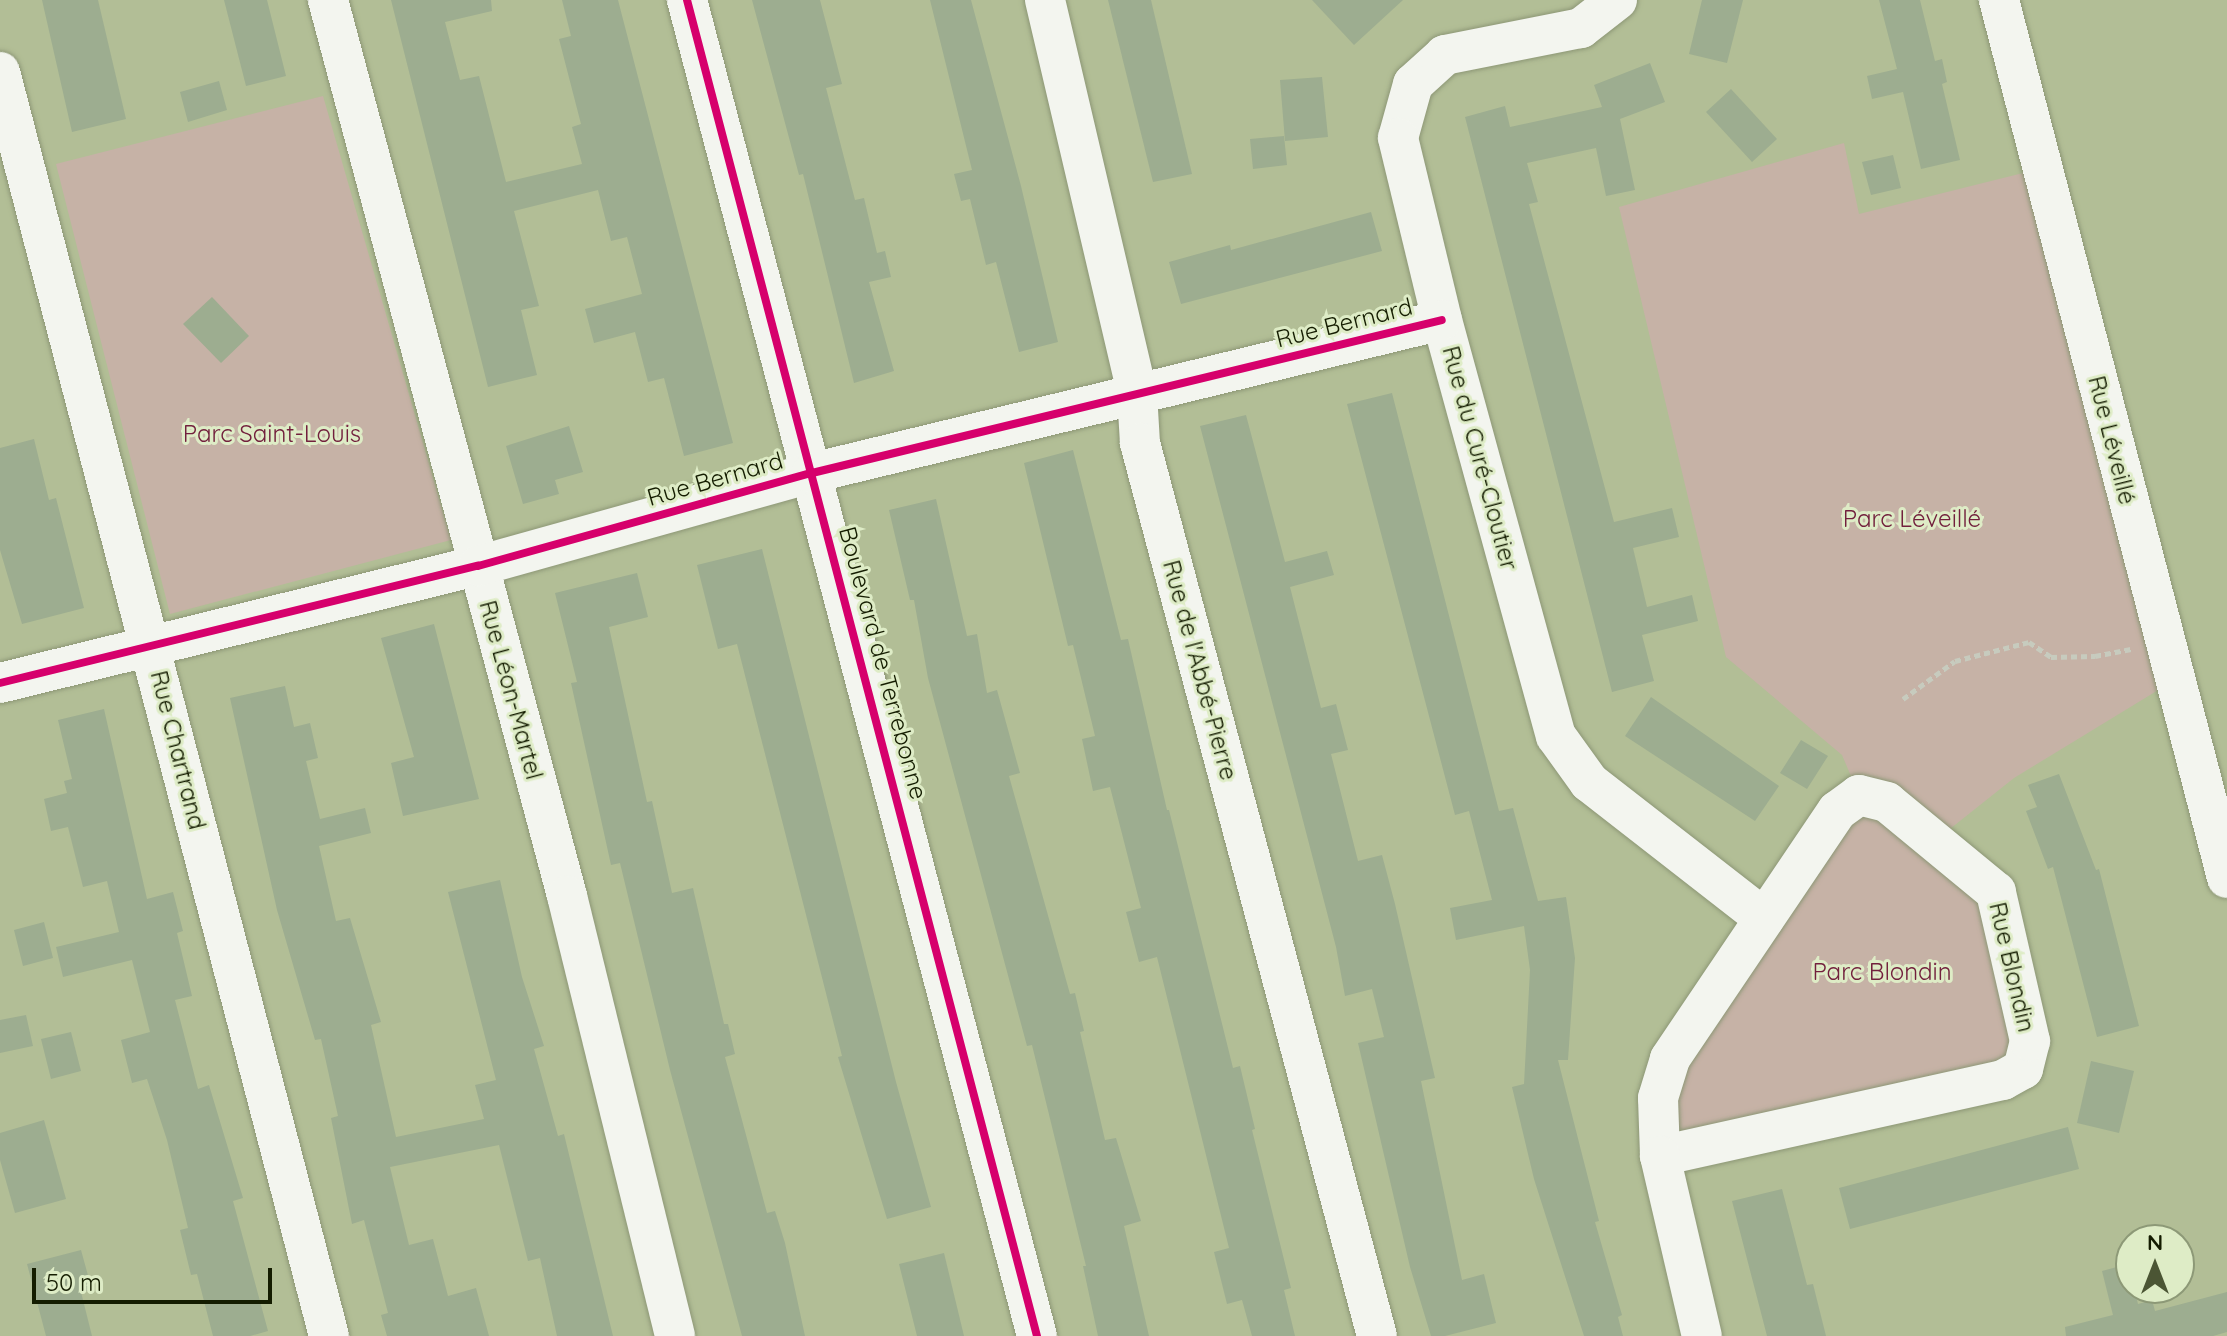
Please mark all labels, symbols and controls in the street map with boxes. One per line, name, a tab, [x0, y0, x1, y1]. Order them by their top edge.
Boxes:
street label: Rue Bernard	[1273, 292, 1415, 354]
street label: Rue du Curé-Cloutier	[1436, 343, 1524, 573]
street label: Rue Léveillé	[2082, 373, 2142, 507]
park label: Parc Saint-Louis	[183, 420, 361, 448]
street label: Rue Bernard	[644, 446, 786, 512]
park label: Parc Léveillé	[1843, 505, 1981, 533]
street label: Boulevard de Terrebonne	[833, 523, 933, 803]
street label: Rue de l'Abbé-Pierre	[1157, 557, 1243, 783]
street label: Rue Léon-Martel	[473, 597, 549, 783]
street label: Rue Chartrand	[144, 668, 212, 832]
street label: Rue Blondin	[1983, 899, 2041, 1035]
park label: Parc Blondin	[1812, 958, 1952, 986]
north arrow	[2115, 1224, 2195, 1304]
text: N	[2147, 1228, 2163, 1256]
scale bar	[36, 1252, 276, 1302]
text: 50 m	[46, 1267, 102, 1297]

